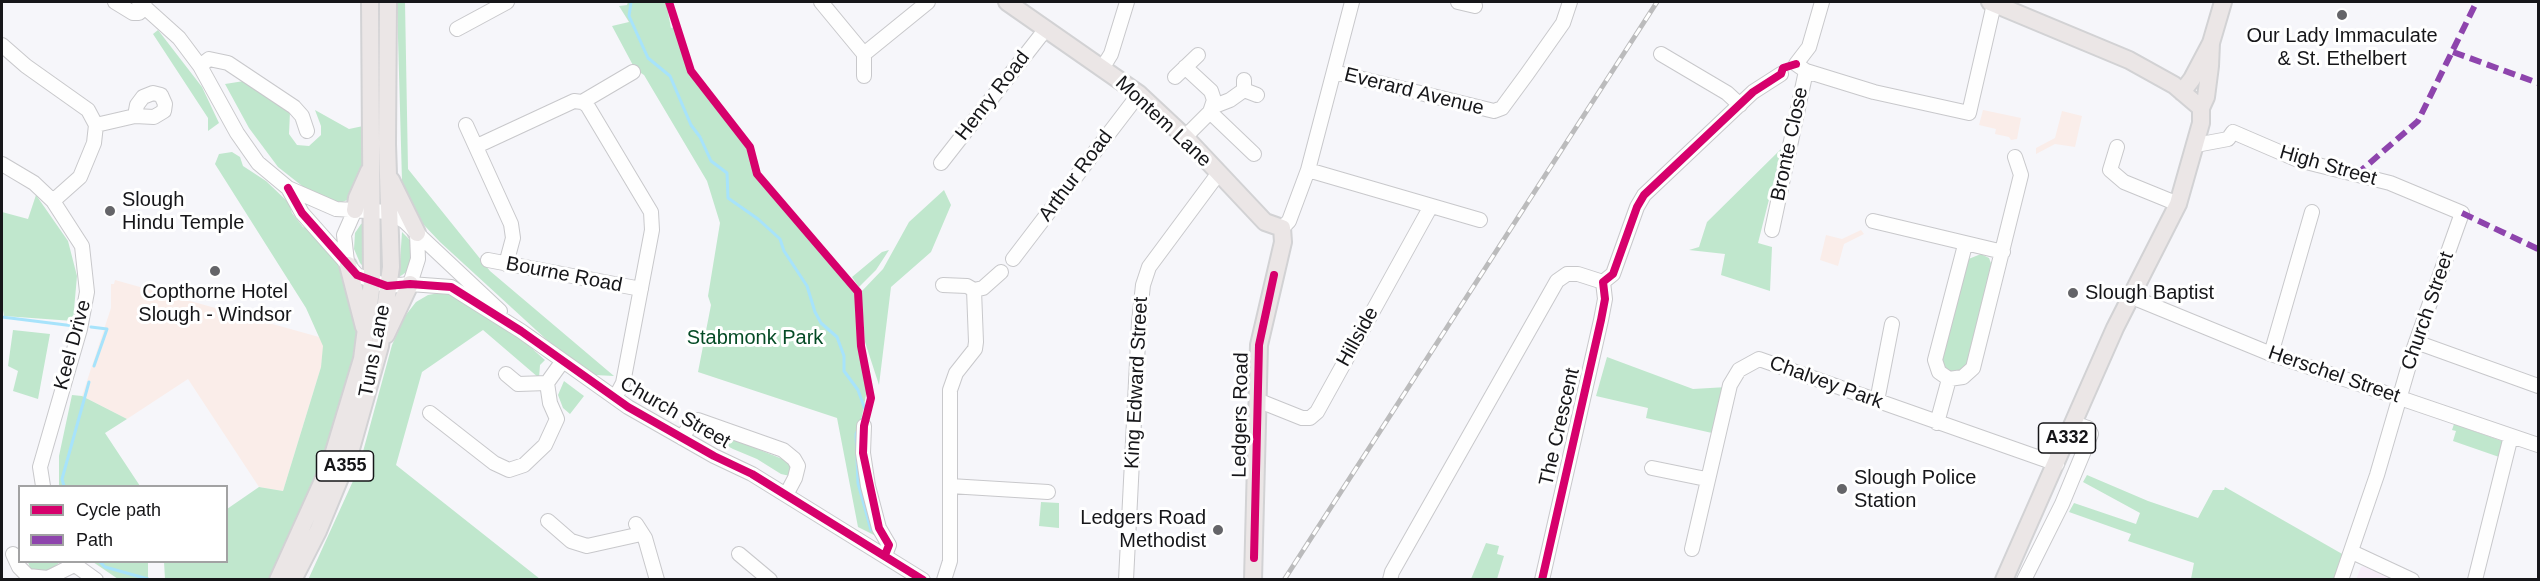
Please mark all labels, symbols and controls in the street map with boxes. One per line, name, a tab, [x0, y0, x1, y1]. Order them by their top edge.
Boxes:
marker: Our Lady Immaculate & St. Ethelbert	[2335, 8, 2349, 22]
place label: Our Lady Immaculate & St. Ethelbert	[2246, 24, 2438, 71]
street label: Henry Road	[951, 47, 1035, 145]
street label: Everard Avenue	[1342, 63, 1486, 121]
street label: Montem Lane	[1110, 72, 1216, 172]
street label: Bronte Close	[1766, 85, 1814, 203]
street label: Arthur Road	[1034, 126, 1118, 226]
street label: High Street	[2277, 141, 2379, 191]
place label: Slough Hindu Temple	[122, 188, 244, 235]
marker: Slough Hindu Temple	[103, 204, 117, 218]
street label: Church Street	[2397, 249, 2459, 373]
street label: Bourne Road	[504, 252, 624, 298]
marker: Copthorne Hotel Slough - Windsor	[208, 264, 222, 278]
place label: Copthorne Hotel Slough - Windsor	[138, 280, 292, 327]
place label: Slough Baptist	[2085, 281, 2214, 305]
marker: Slough Baptist	[2066, 286, 2080, 300]
street label: King Edward Street	[1121, 296, 1153, 470]
street label: Keel Drive	[49, 297, 97, 393]
street label: Tuns Lane	[354, 303, 396, 399]
street label: Hillside	[1332, 303, 1384, 371]
park label: Stabmonk Park	[687, 326, 823, 350]
street label: Herschel Street	[2265, 341, 2403, 409]
street label: Chalvey Park	[1766, 351, 1886, 415]
street label: Ledgers Road	[1228, 352, 1254, 478]
street label: The Crescent	[1535, 366, 1585, 488]
street label: Church Street	[616, 372, 734, 454]
road number: A332	[2038, 423, 2096, 453]
road number: A355	[316, 451, 374, 481]
place label: Slough Police Station	[1854, 466, 1976, 513]
marker: Slough Police Station	[1835, 482, 1849, 496]
legend	[18, 485, 228, 563]
text: Cycle path	[76, 500, 161, 520]
place label: Ledgers Road Methodist	[1080, 506, 1206, 553]
marker: Ledgers Road Methodist	[1211, 523, 1225, 537]
text: Path	[76, 530, 113, 550]

